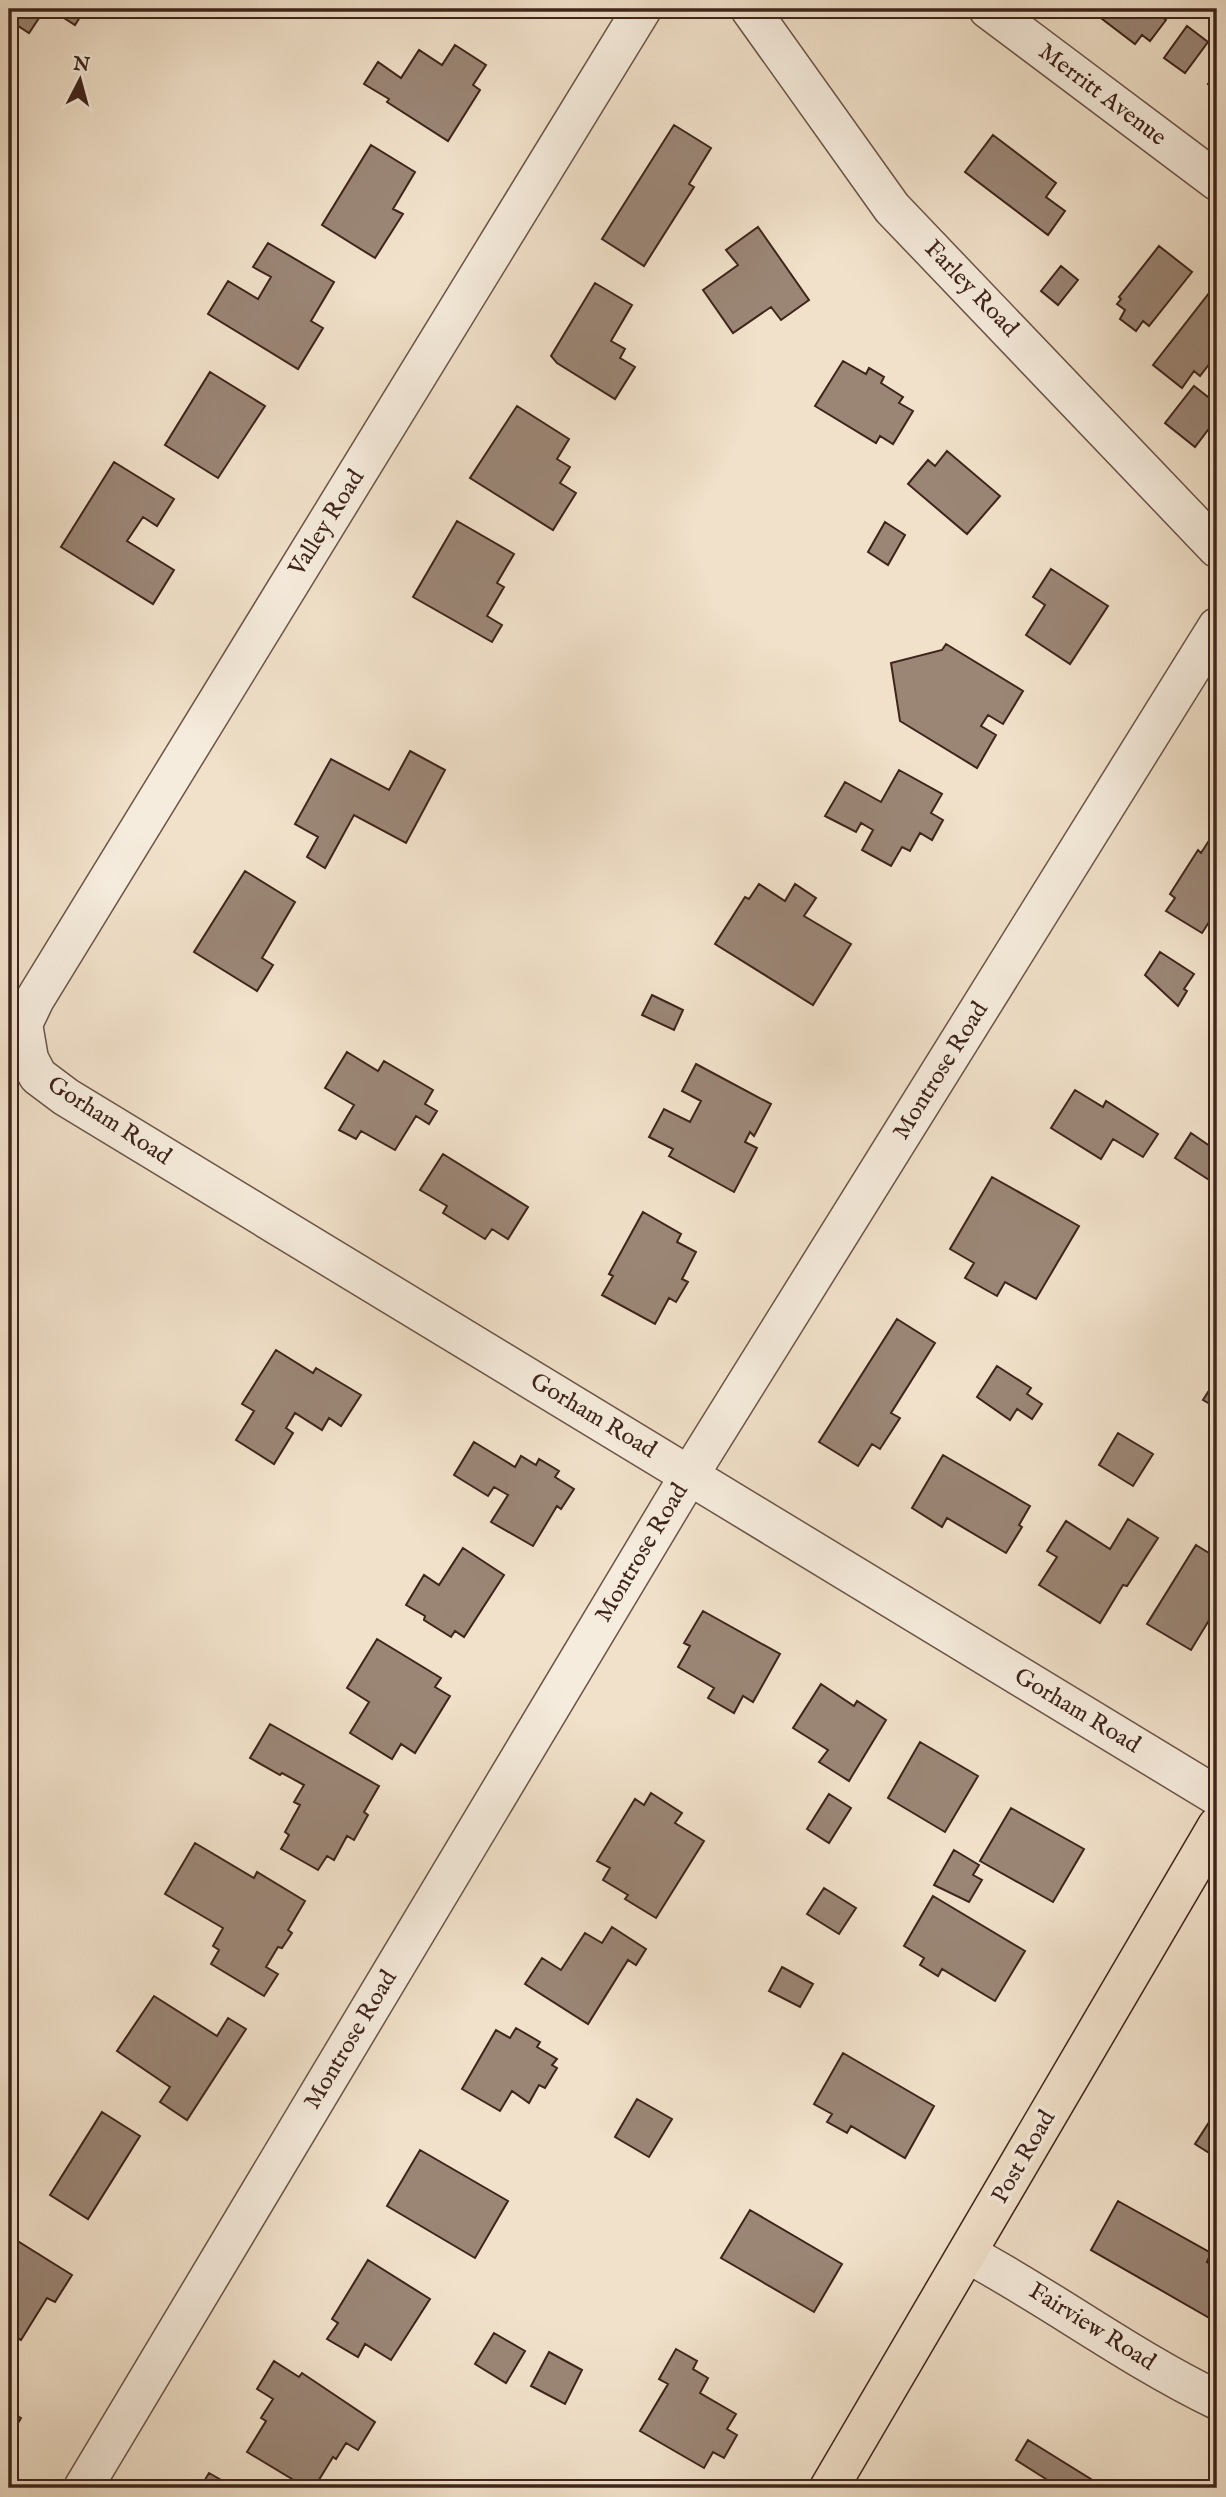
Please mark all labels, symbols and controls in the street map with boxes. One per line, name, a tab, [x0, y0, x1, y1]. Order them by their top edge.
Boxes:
street label: Merritt Avenue	[1032, 37, 1172, 153]
north arrow	[46, 46, 116, 116]
text: N	[71, 52, 92, 78]
street label: Farley Road	[917, 234, 1025, 344]
street label: Valley Road	[282, 464, 372, 583]
street label: Montrose Road	[886, 996, 996, 1146]
street label: Gorham Road	[41, 1069, 177, 1173]
street label: Gorham Road	[524, 1366, 662, 1466]
street label: Montrose Road	[588, 1478, 696, 1628]
street label: Gorham Road	[1008, 1661, 1146, 1761]
street label: Montrose Road	[297, 1965, 405, 2115]
street label: Post Road	[985, 2105, 1063, 2209]
street label: Fairview Road	[1023, 2276, 1161, 2378]

